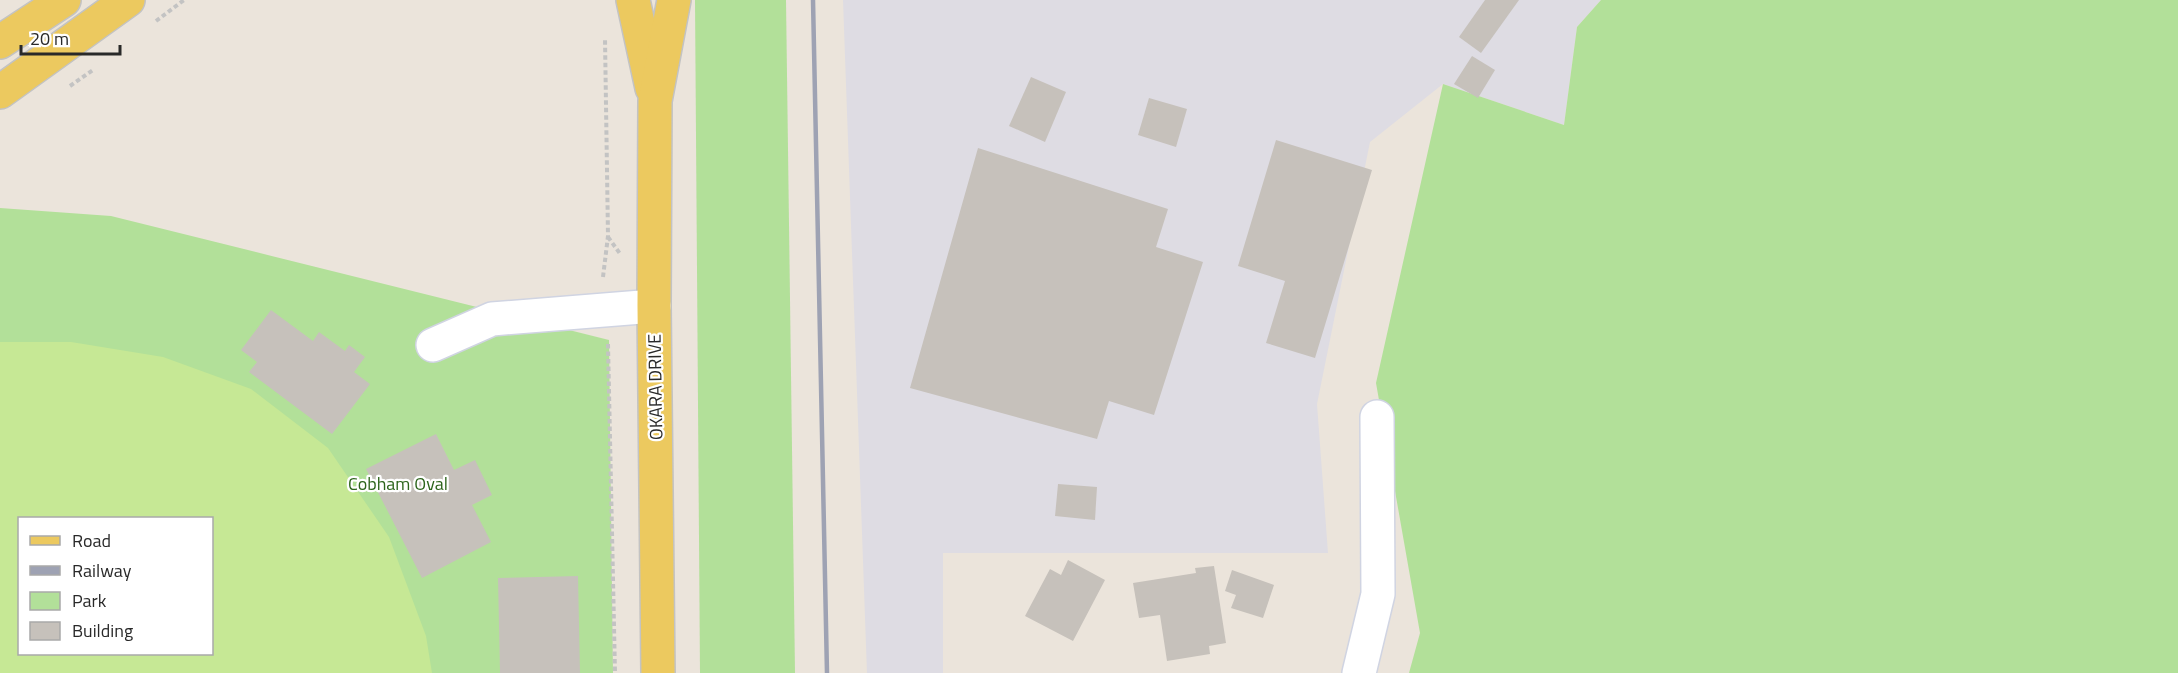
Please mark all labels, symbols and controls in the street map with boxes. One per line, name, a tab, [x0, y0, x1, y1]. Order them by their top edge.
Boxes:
scale bar	[21, 18, 120, 56]
text: 20 m	[30, 25, 69, 52]
street label: OKARA DRIVE	[641, 334, 669, 440]
park label: Cobham Oval	[348, 470, 448, 497]
legend	[18, 517, 213, 655]
text: Road	[72, 527, 111, 554]
text: Railway	[72, 557, 132, 584]
text: Park	[72, 587, 107, 614]
text: Building	[72, 617, 133, 644]

